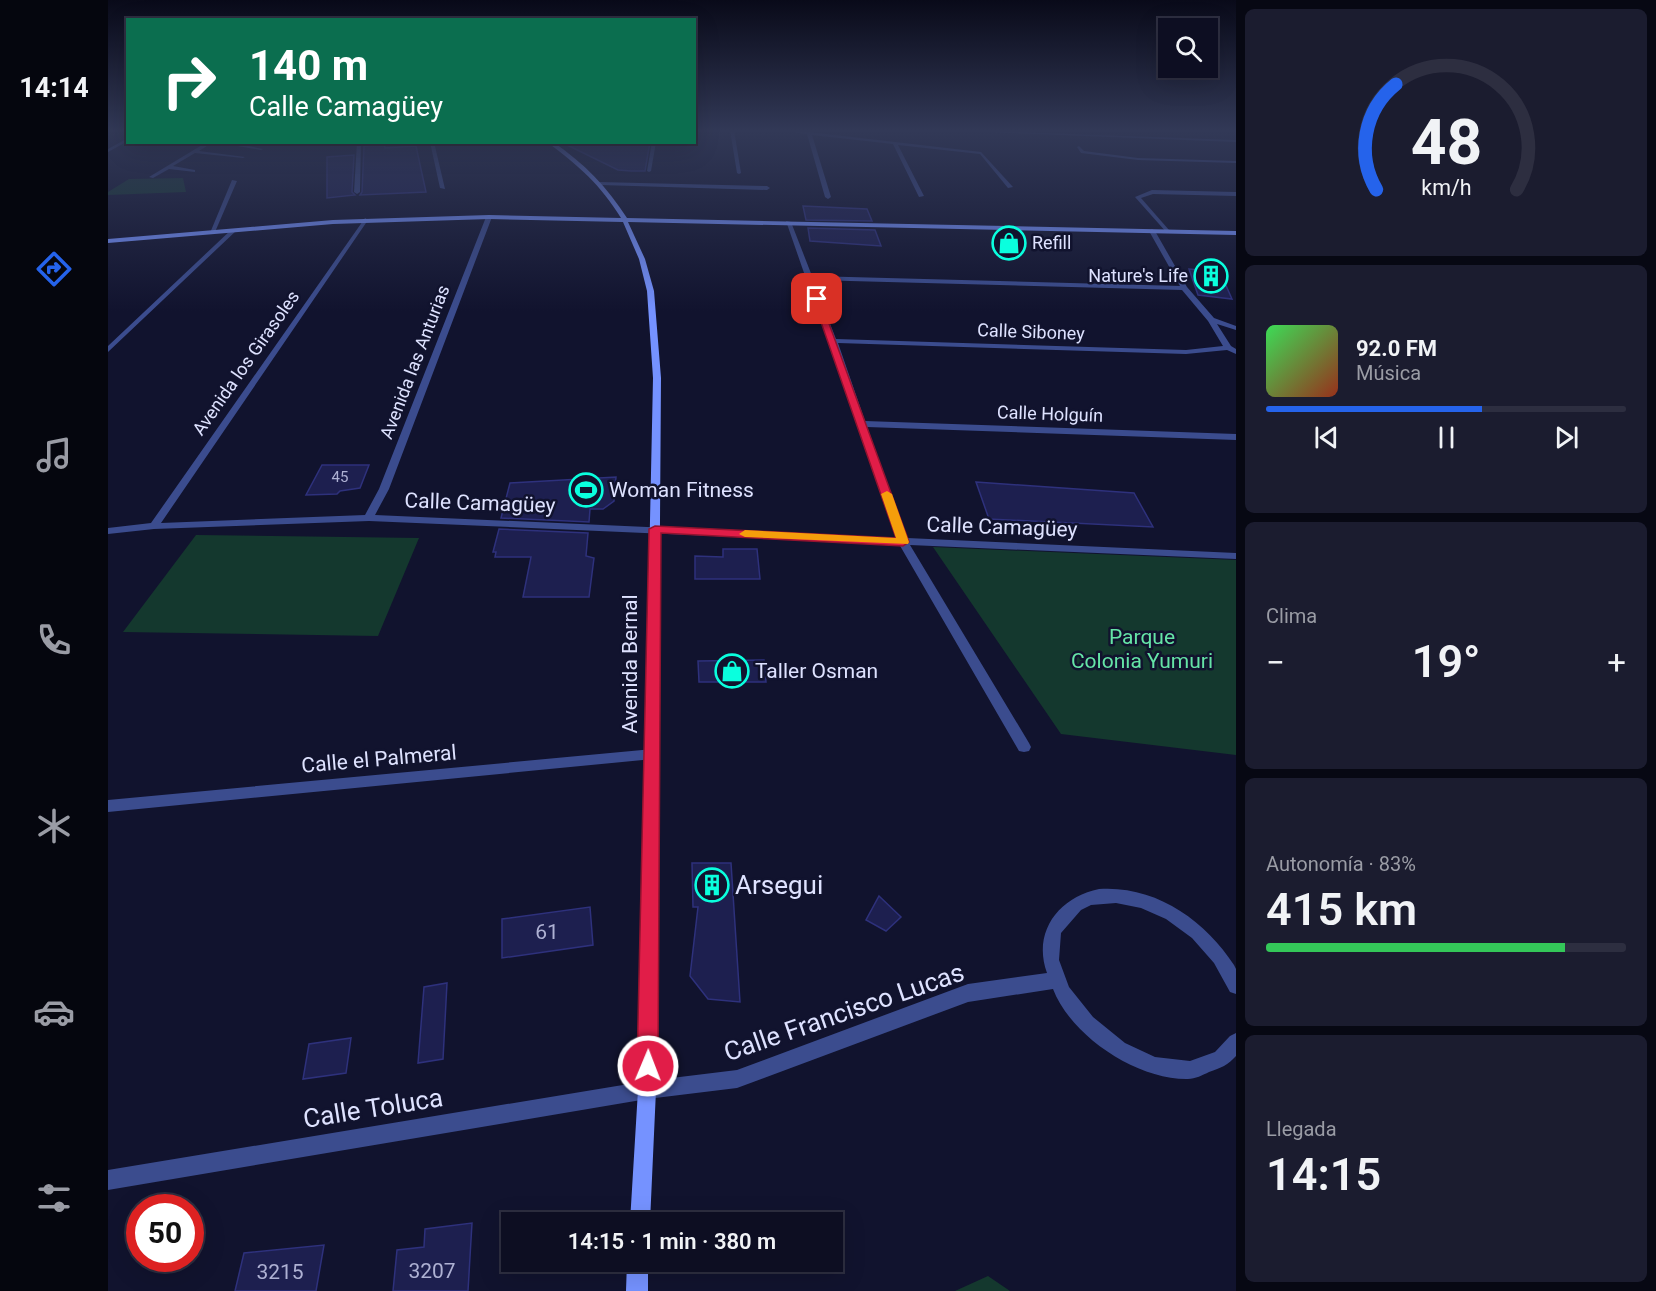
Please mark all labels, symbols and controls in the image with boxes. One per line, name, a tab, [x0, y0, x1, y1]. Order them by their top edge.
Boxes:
map controls	[1158, 18, 1218, 78]
button: search	[1158, 18, 1218, 78]
text: 140 m	[249, 41, 368, 90]
icon: right	[150, 42, 228, 120]
text: 14:14	[19, 72, 89, 104]
text: Calle Camagüey	[249, 91, 443, 123]
text: 48	[1410, 106, 1482, 179]
text: km/h	[1421, 175, 1471, 200]
shop icon: Refill	[991, 225, 1027, 261]
place label: Refill	[1032, 232, 1071, 253]
icon: directions	[33, 248, 75, 290]
building icon: Nature's Life	[1193, 258, 1229, 294]
place label: Nature's Life	[1088, 265, 1188, 286]
pin	[791, 273, 842, 324]
street label: Avenida las Anturias	[375, 282, 454, 442]
icon: arrive	[800, 282, 833, 315]
street label: Avenida los Girasoles	[188, 286, 303, 439]
street label: Calle Siboney	[977, 319, 1086, 344]
text: 92.0 FM	[1356, 336, 1437, 361]
text: Música	[1356, 361, 1421, 385]
street label: Calle Holguín	[997, 401, 1103, 426]
icon: previous	[1310, 421, 1343, 454]
icon: pause	[1430, 421, 1463, 454]
icon: next	[1550, 421, 1583, 454]
icon: music	[33, 434, 75, 476]
house number: 45	[332, 468, 348, 486]
sports icon: Woman Fitness	[568, 472, 604, 508]
place label: Woman Fitness	[609, 478, 754, 502]
street label: Calle Camagüey	[404, 488, 556, 518]
street label: Calle Camagüey	[926, 512, 1078, 542]
street label: Avenida Bernal	[618, 594, 642, 734]
text: Clima	[1266, 604, 1317, 628]
icon: phone	[33, 619, 75, 661]
park label: Parque Colonia Yumuri	[1071, 625, 1213, 673]
text: 19°	[1412, 635, 1480, 688]
text: −	[1266, 643, 1285, 682]
text: +	[1607, 643, 1626, 682]
shop icon: Taller Osman	[714, 653, 750, 689]
place label: Taller Osman	[755, 659, 878, 683]
street label: Calle el Palmeral	[300, 740, 458, 778]
icon: climate	[33, 805, 75, 847]
text: Autonomía · 83%	[1266, 852, 1416, 876]
building icon: Arsegui	[694, 867, 730, 903]
place label: Arsegui	[735, 870, 823, 900]
text: 415 km	[1266, 883, 1417, 936]
house number: 61	[535, 920, 559, 944]
street label: Calle Francisco Lucas	[720, 957, 968, 1067]
icon: car	[33, 991, 75, 1033]
position arrow	[616, 1034, 680, 1098]
street label: Calle Toluca	[301, 1082, 445, 1134]
text: Llegada	[1266, 1117, 1337, 1141]
text: 14:15	[1266, 1148, 1381, 1201]
icon: filters	[33, 1177, 75, 1219]
speed limit sign: 50	[126, 1194, 204, 1272]
text: 14:15 · 1 min · 380 m	[568, 1229, 776, 1254]
house number: 3207	[408, 1259, 456, 1283]
house number: 3215	[256, 1260, 304, 1284]

